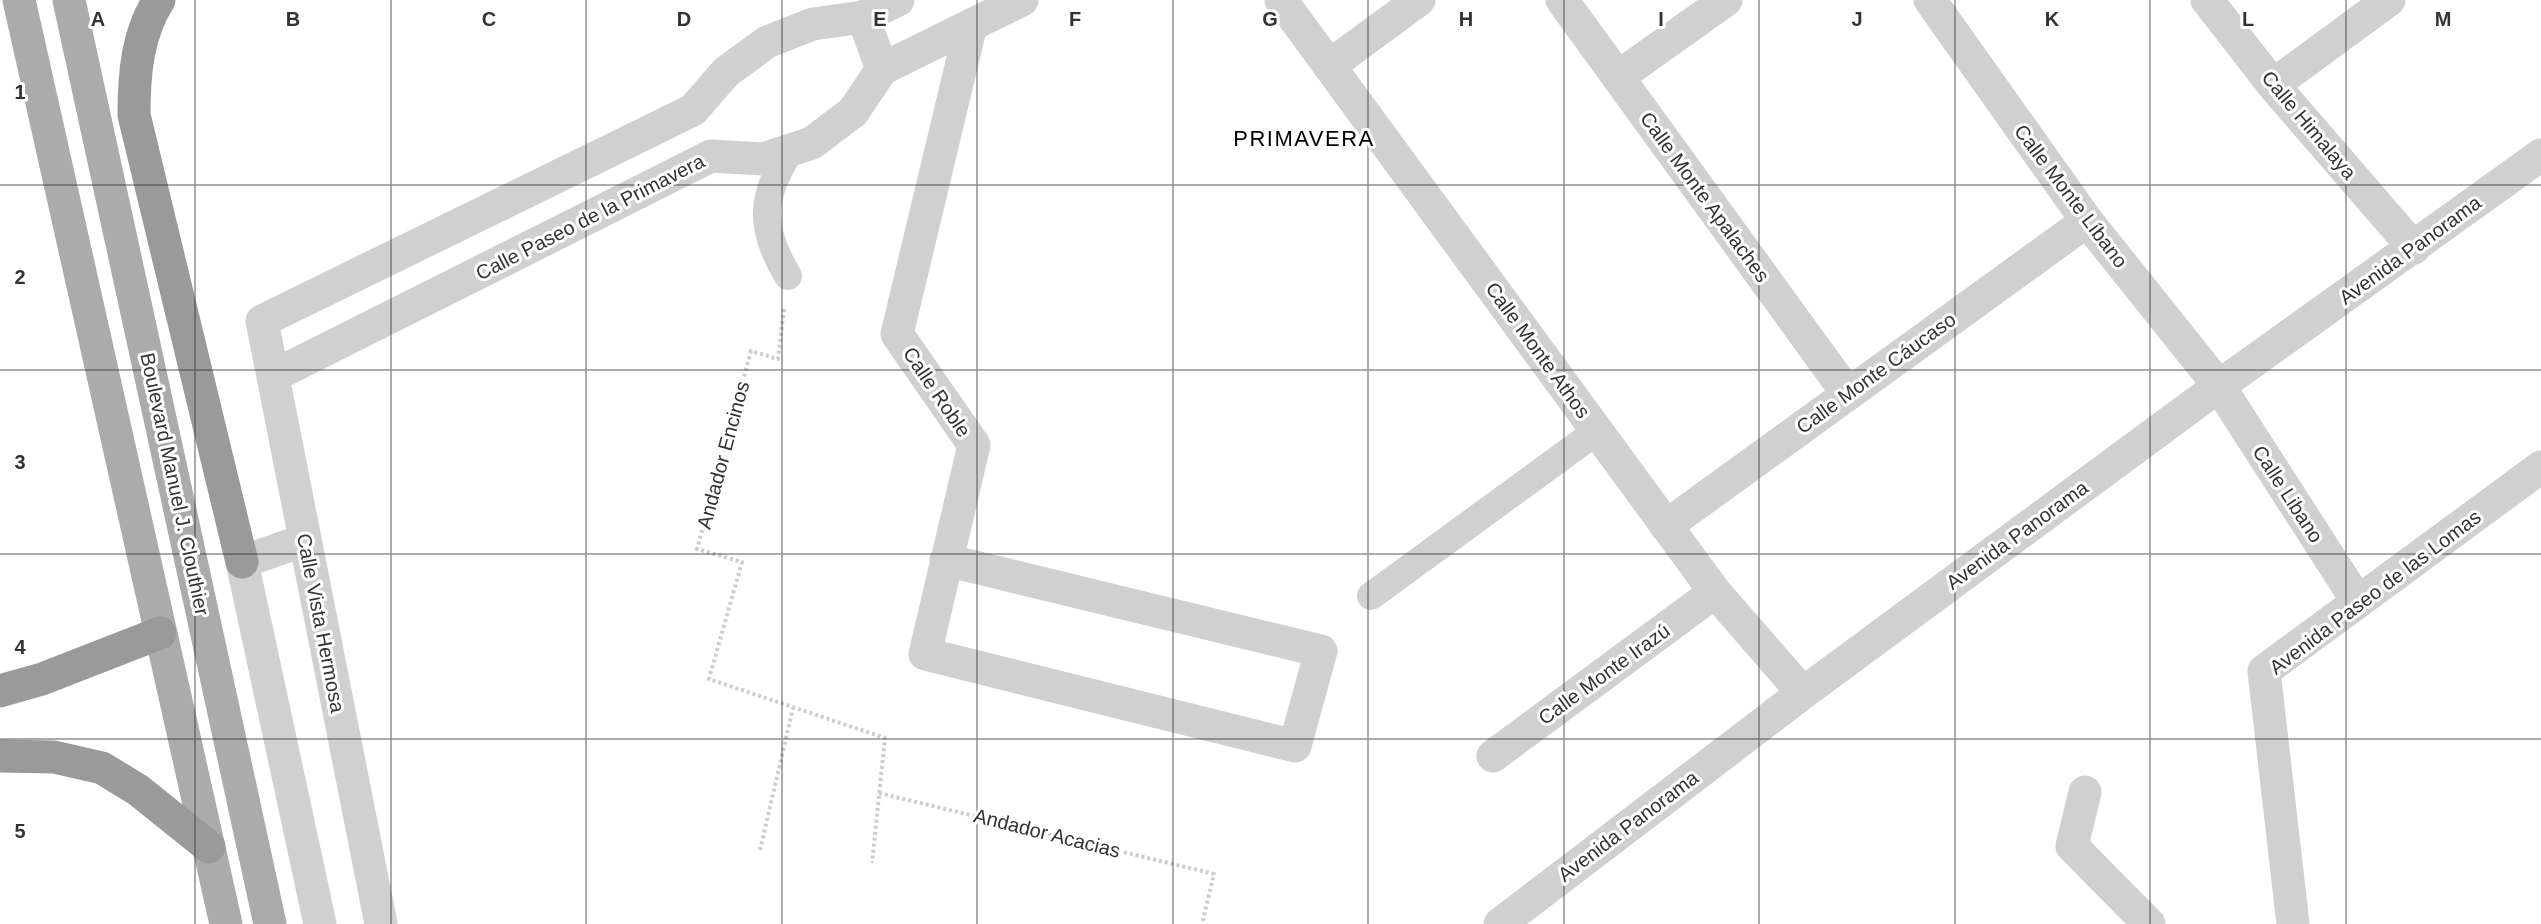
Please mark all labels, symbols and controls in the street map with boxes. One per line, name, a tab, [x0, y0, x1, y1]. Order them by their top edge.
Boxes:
text: A	[91, 8, 105, 30]
text: B	[286, 8, 300, 30]
text: C	[482, 8, 496, 30]
text: D	[677, 8, 691, 30]
text: E	[873, 8, 887, 30]
text: F	[1069, 8, 1081, 30]
text: G	[1262, 8, 1278, 30]
text: H	[1459, 8, 1473, 30]
text: I	[1658, 8, 1664, 30]
text: J	[1851, 8, 1863, 30]
text: K	[2045, 8, 2060, 30]
text: L	[2242, 8, 2254, 30]
text: M	[2435, 8, 2451, 30]
street label: Calle Himalaya	[2257, 66, 2361, 184]
text: 1	[14, 81, 26, 103]
street label: Calle Monte Apalaches	[1636, 108, 1774, 286]
street label: Calle Monte Líbano	[2010, 120, 2132, 272]
district label: PRIMAVERA	[1233, 126, 1375, 151]
street label: Calle Paseo de la Primavera	[472, 149, 709, 284]
street label: Avenida Panorama	[2335, 191, 2486, 309]
text: 2	[14, 266, 26, 288]
street label: Calle Monte Athos	[1481, 278, 1595, 422]
street label: Calle Monte Cáucaso	[1792, 308, 1960, 438]
street label: Calle Roble	[899, 343, 975, 441]
street label: Boulevard Manuel J. Clouthier	[136, 351, 214, 618]
street label: Andador Encinos	[693, 379, 753, 531]
street label: Calle Libano	[2248, 441, 2328, 547]
text: 3	[14, 451, 26, 473]
street label: Avenida Panorama	[1942, 476, 2093, 594]
street label: Avenida Paseo de las Lomas	[2265, 505, 2485, 679]
street label: Calle Vista Hermosa	[293, 532, 349, 715]
street label: Calle Monte Irazú	[1534, 619, 1674, 729]
text: 4	[14, 636, 26, 658]
street label: Avenida Panorama	[1554, 766, 1703, 886]
street label: Andador Acacias	[972, 804, 1122, 862]
text: 5	[14, 820, 26, 842]

